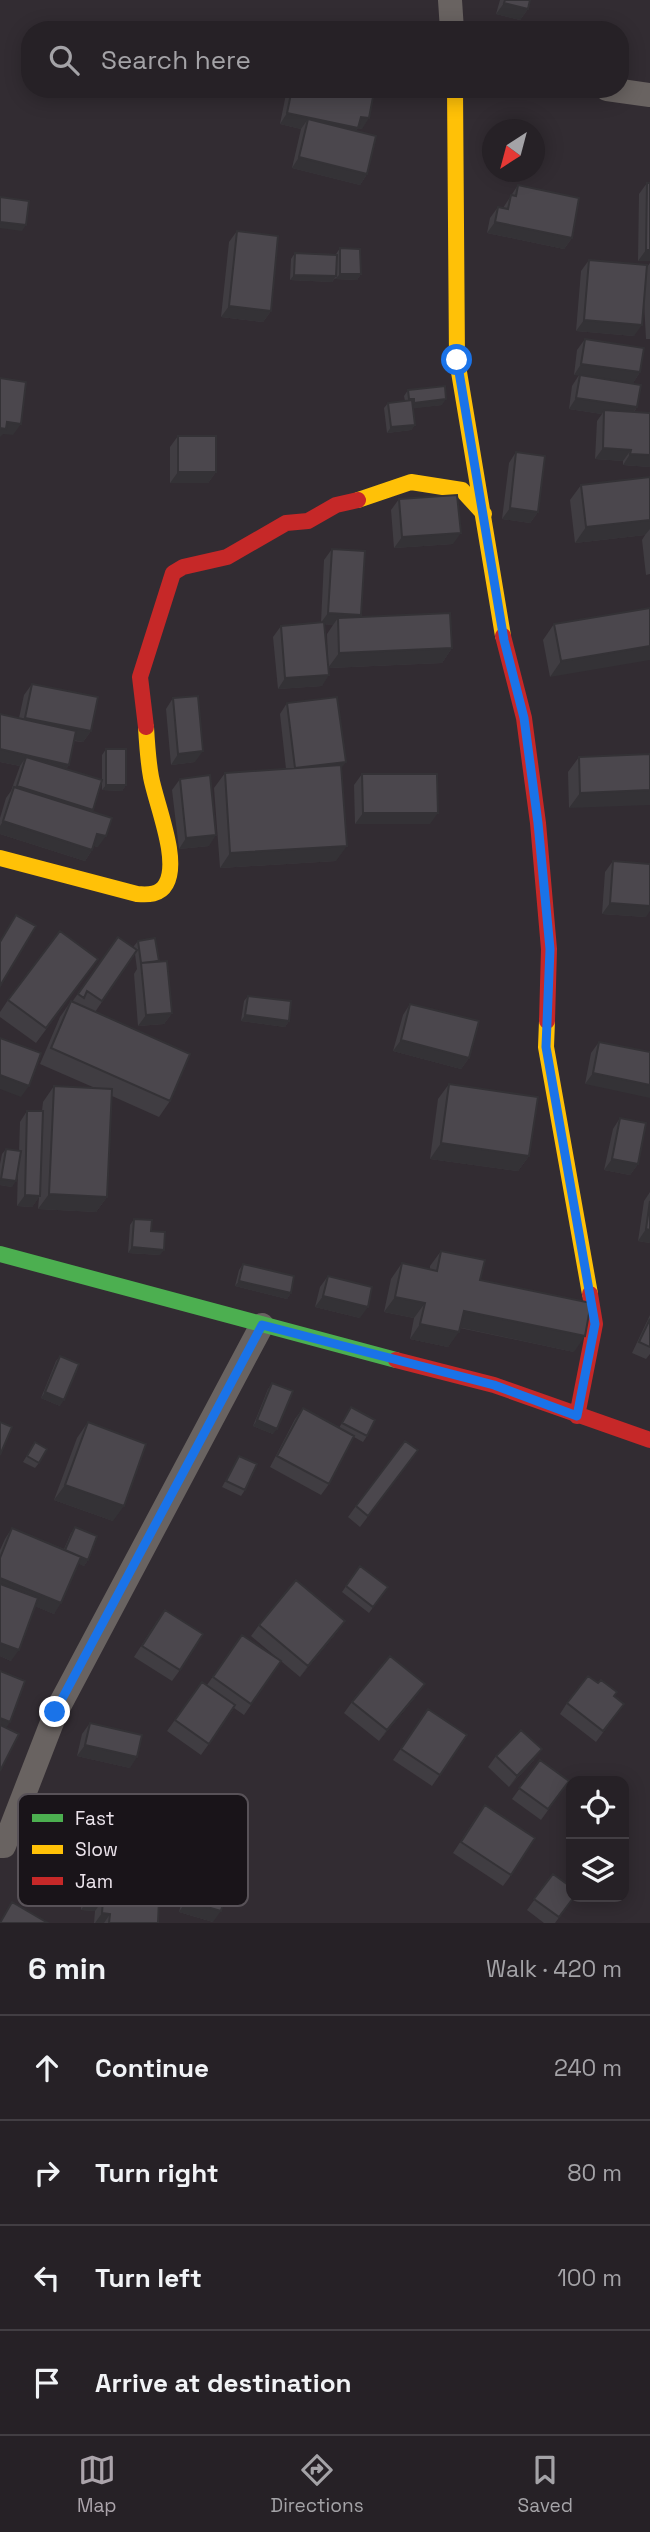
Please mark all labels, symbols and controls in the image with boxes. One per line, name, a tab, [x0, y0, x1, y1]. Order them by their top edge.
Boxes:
search box	[21, 21, 629, 98]
icon: search	[45, 41, 83, 79]
text: Search here	[101, 43, 251, 77]
north arrow	[482, 119, 545, 182]
route start	[441, 344, 472, 375]
route end	[39, 1696, 70, 1727]
map controls	[566, 1776, 629, 1902]
button: locate	[566, 1776, 629, 1839]
legend	[18, 1794, 248, 1906]
text: Fast	[75, 1806, 115, 1831]
text: Slow	[75, 1837, 118, 1862]
button: layers	[566, 1839, 629, 1902]
text: Jam	[75, 1869, 113, 1894]
text: 6 min	[28, 1949, 106, 1988]
text: Walk · 420 m	[486, 1954, 622, 1984]
icon: ahead	[28, 2049, 66, 2087]
text: Continue	[95, 2051, 209, 2085]
text: 240 m	[554, 2053, 622, 2083]
icon: right	[28, 2154, 66, 2192]
text: Turn right	[95, 2156, 219, 2190]
text: 80 m	[567, 2158, 622, 2188]
icon: left	[28, 2259, 66, 2297]
text: Turn left	[95, 2261, 202, 2295]
text: 100 m	[557, 2263, 622, 2293]
icon: arrive	[28, 2364, 66, 2402]
text: Arrive at destination	[95, 2366, 352, 2400]
tab: Map	[77, 2451, 117, 2518]
tab: Directions	[271, 2451, 364, 2518]
tab: Saved	[518, 2451, 573, 2518]

